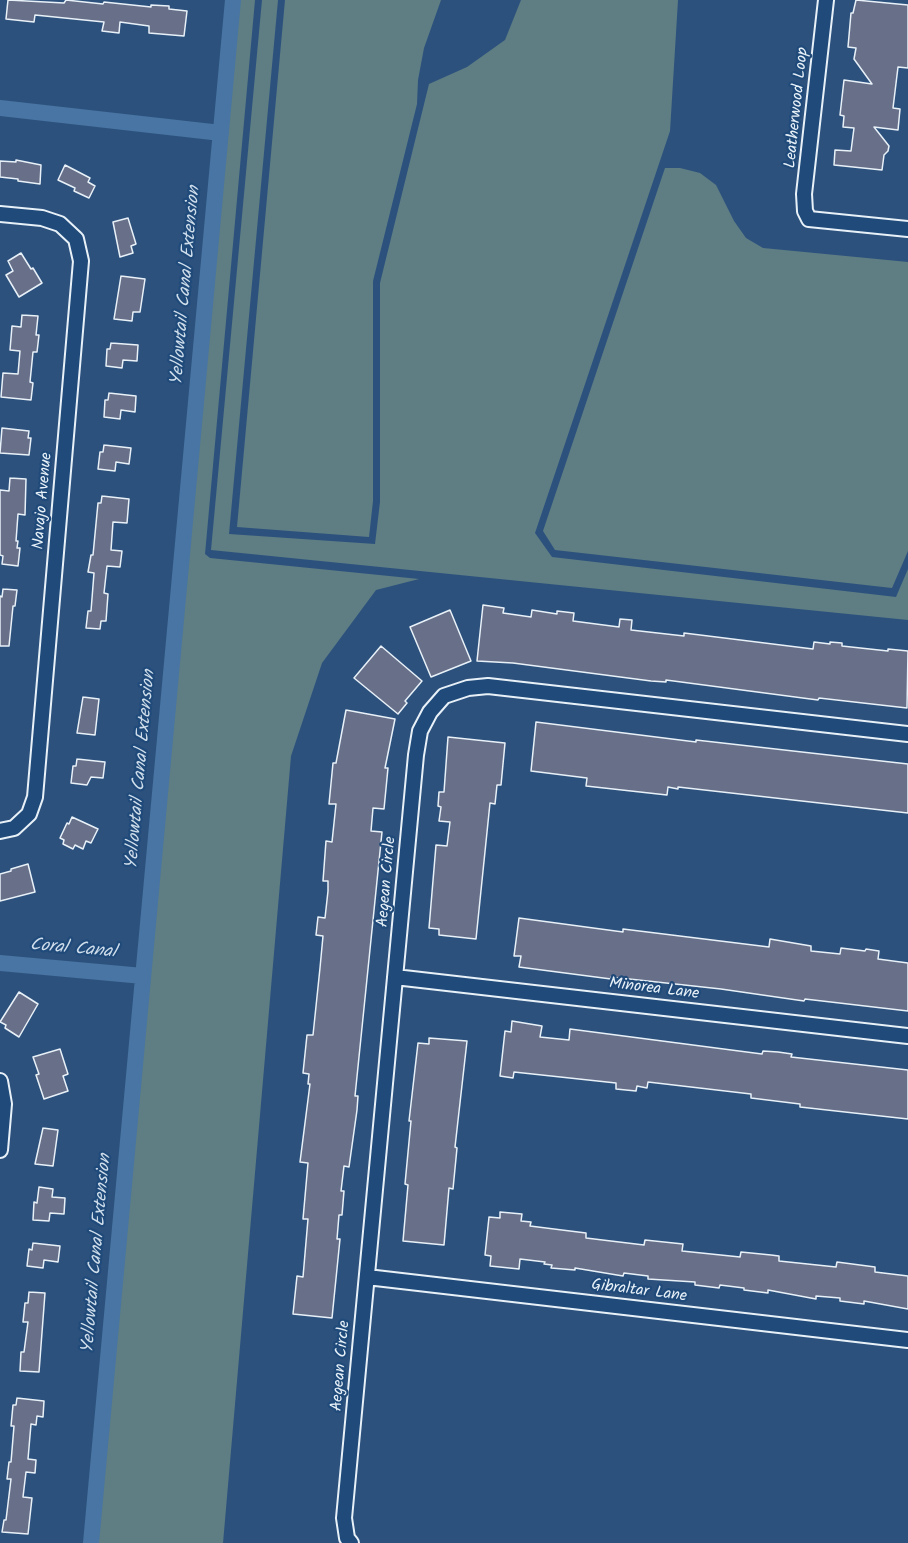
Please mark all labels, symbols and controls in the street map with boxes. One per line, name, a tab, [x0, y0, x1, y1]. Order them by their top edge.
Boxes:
street label: Leatherwood Loop	[782, 47, 814, 169]
water label: Yellowtail Canal Extension	[168, 185, 206, 387]
street label: Navajo Avenue	[30, 452, 58, 550]
water label: Yellowtail Canal Extension	[123, 669, 161, 871]
street label: Aegean Circle	[374, 836, 402, 928]
water label: Coral Canal	[29, 935, 117, 965]
street label: Minorea Lane	[608, 975, 700, 1005]
water label: Yellowtail Canal Extension	[79, 1153, 117, 1355]
street label: Gibraltar Lane	[590, 1277, 688, 1307]
street label: Aegean Circle	[328, 1320, 356, 1412]

